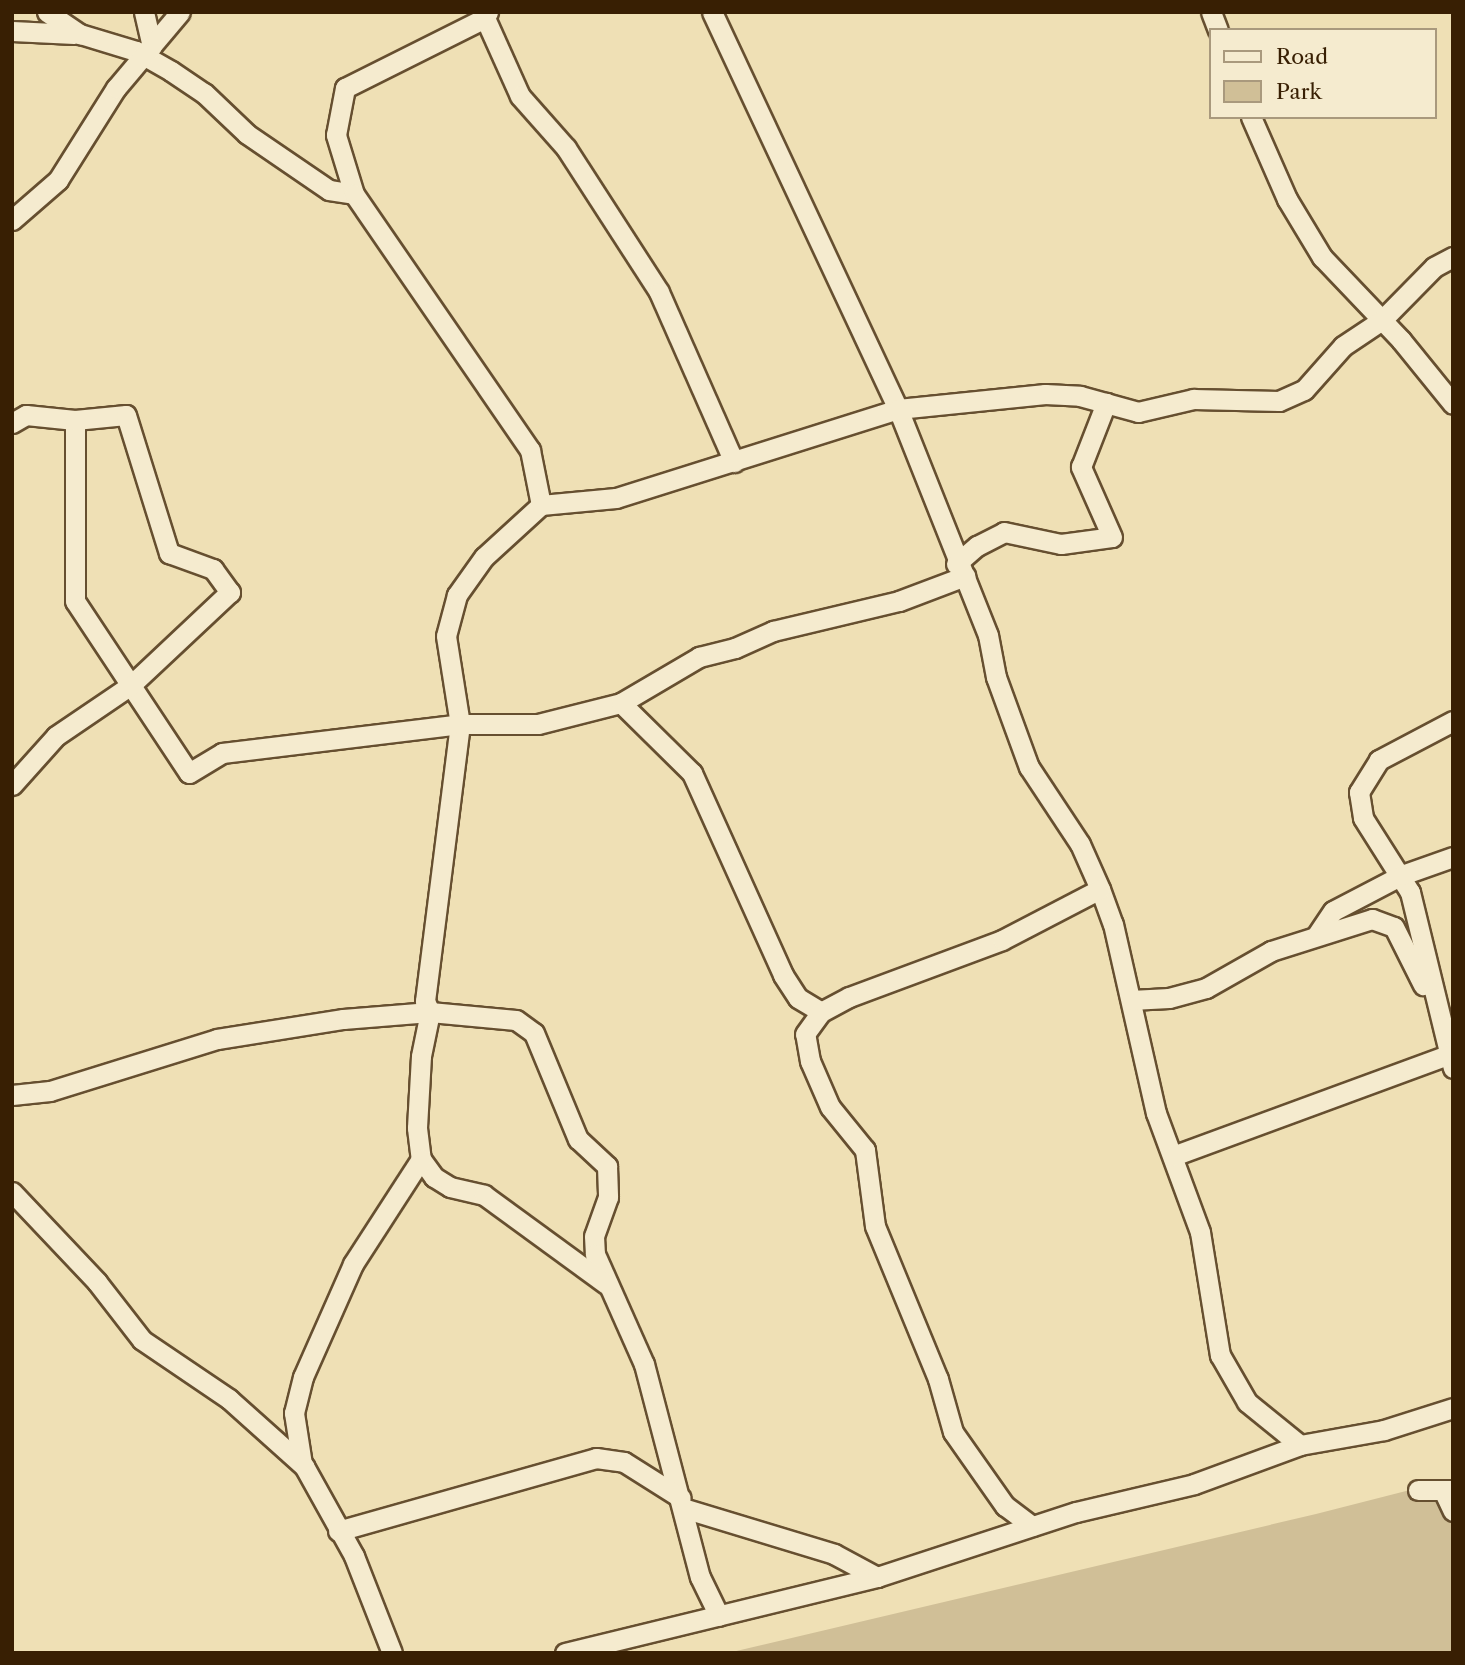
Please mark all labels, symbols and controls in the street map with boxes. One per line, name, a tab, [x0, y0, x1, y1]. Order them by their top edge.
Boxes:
legend	[1210, 28, 1437, 119]
text: Road	[1276, 44, 1328, 69]
text: Park	[1276, 79, 1322, 104]

